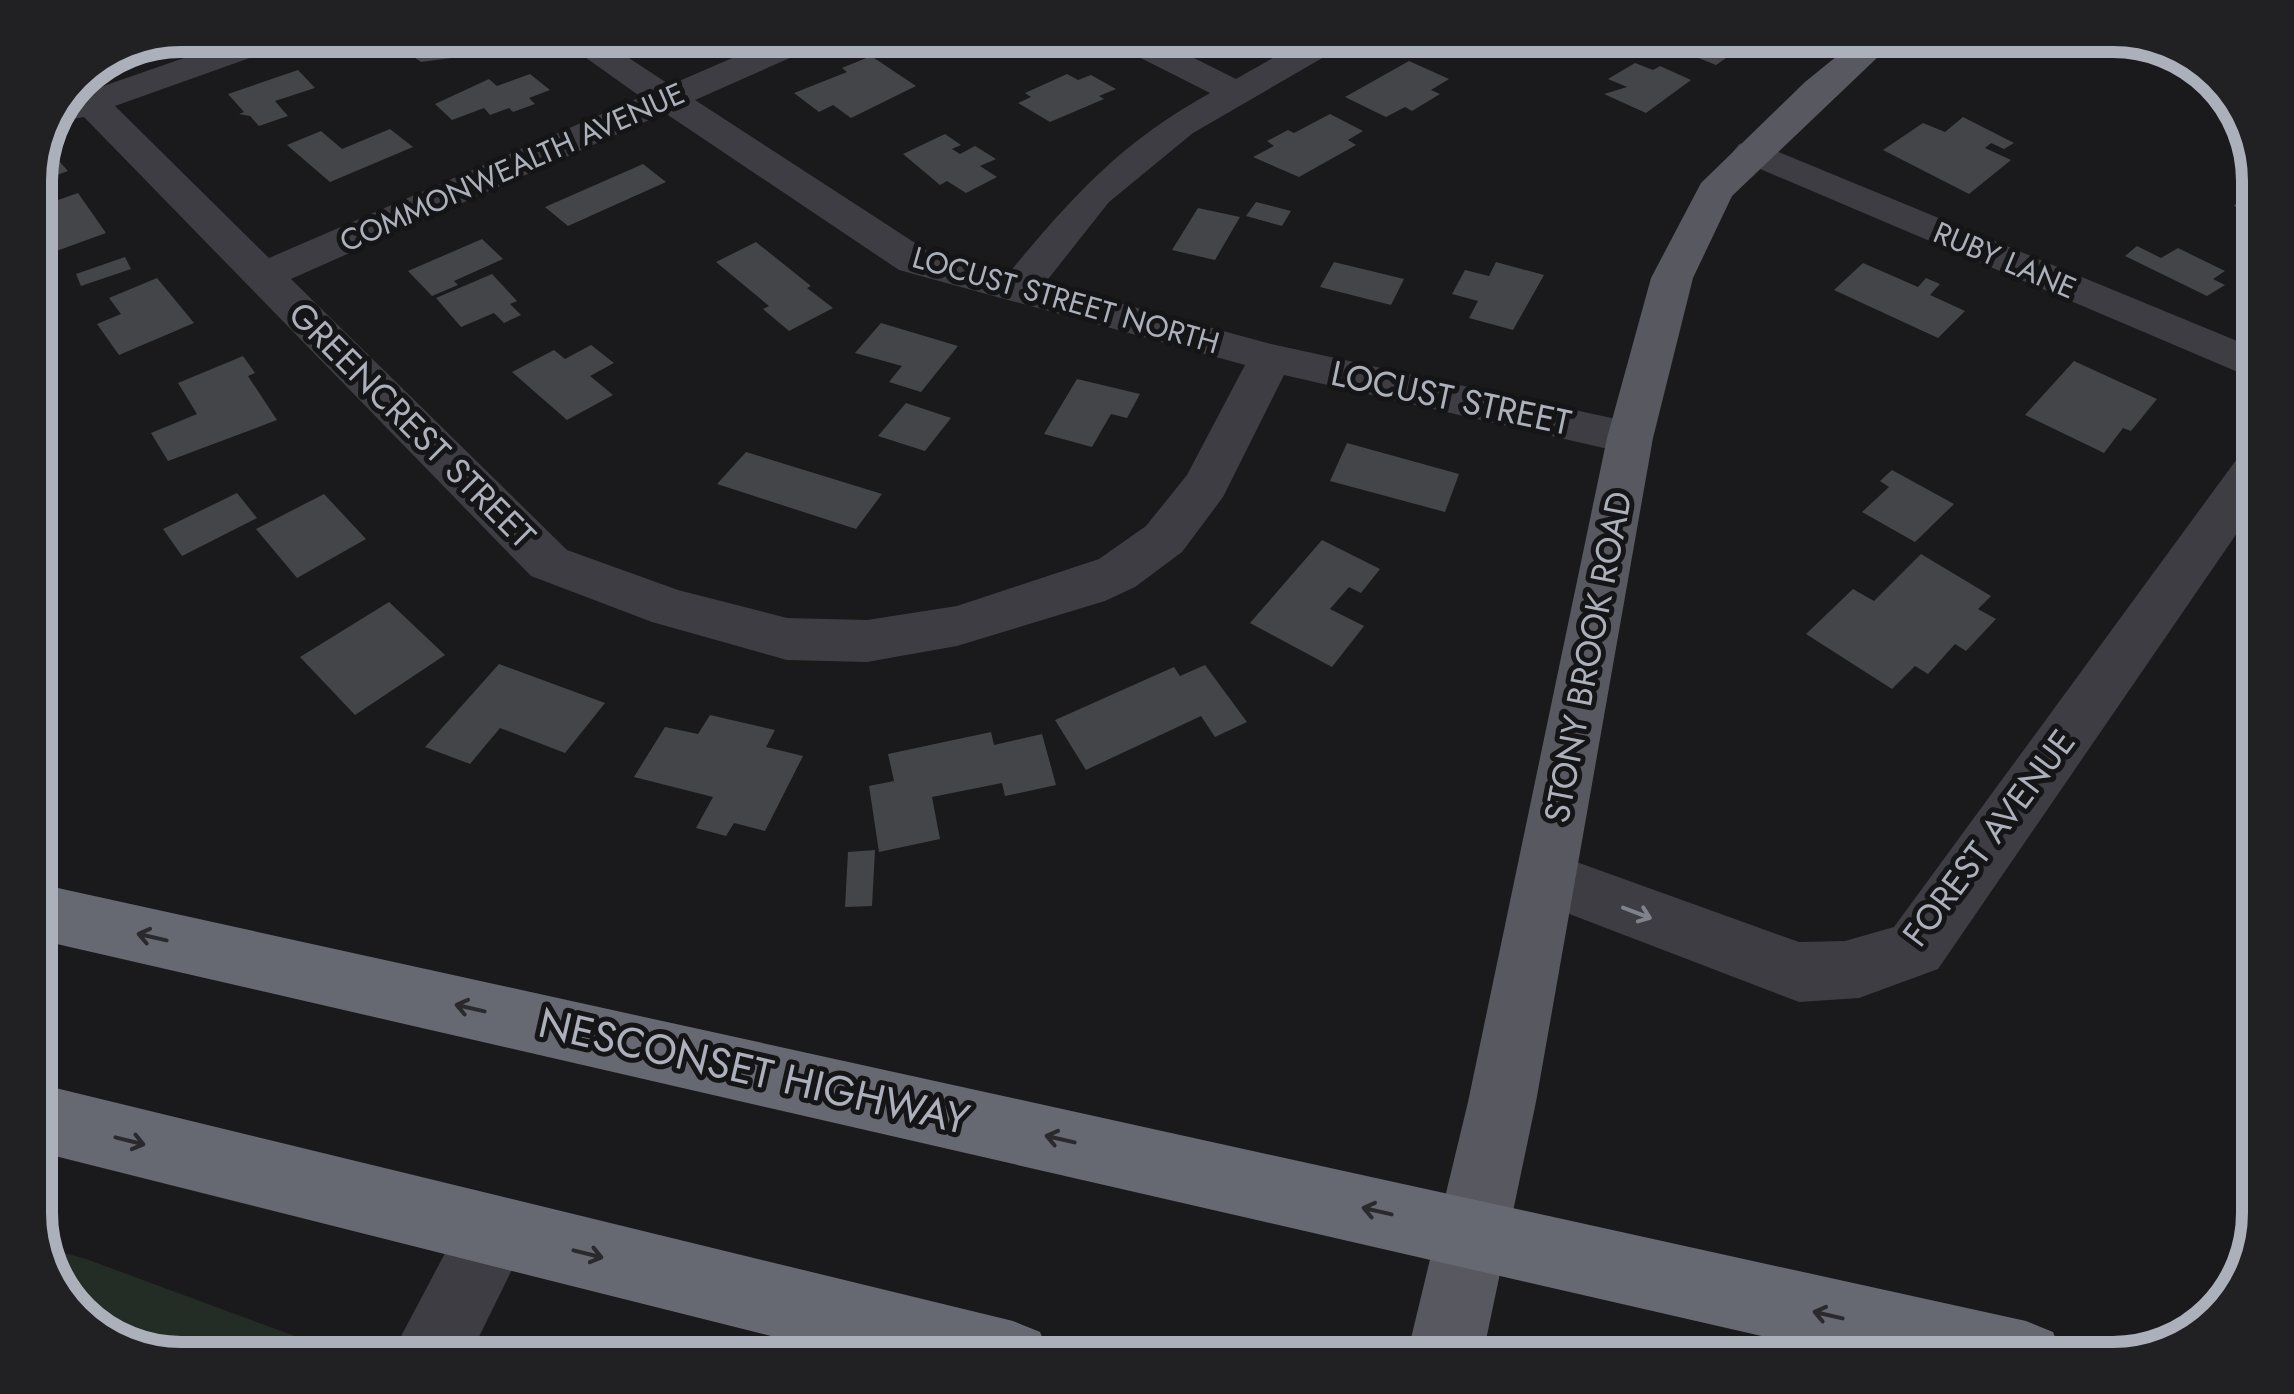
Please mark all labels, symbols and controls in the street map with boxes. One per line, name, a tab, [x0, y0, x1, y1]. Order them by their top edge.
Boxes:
street label: COMMONWEALTH AVENUE	[333, 71, 691, 263]
street label: RUBY LANE	[1927, 211, 2083, 309]
street label: LOCUST STREET NORTH	[908, 236, 1224, 364]
street label: GREENCREST STREET	[277, 290, 547, 560]
street label: LOCUST STREET	[1326, 348, 1576, 448]
street label: STONY BROOK ROAD	[1531, 487, 1645, 827]
street label: FOREST AVENUE	[1891, 719, 2087, 957]
one-way arrow	[1621, 905, 1652, 923]
one-way arrow	[137, 927, 169, 946]
street label: NESCONSET HIGHWAY	[533, 992, 976, 1150]
one-way arrow	[455, 998, 487, 1016]
one-way arrow	[1045, 1129, 1077, 1148]
one-way arrow	[114, 1132, 145, 1151]
one-way arrow	[1362, 1201, 1394, 1219]
one-way arrow	[572, 1245, 603, 1264]
one-way arrow	[1813, 1305, 1845, 1323]

